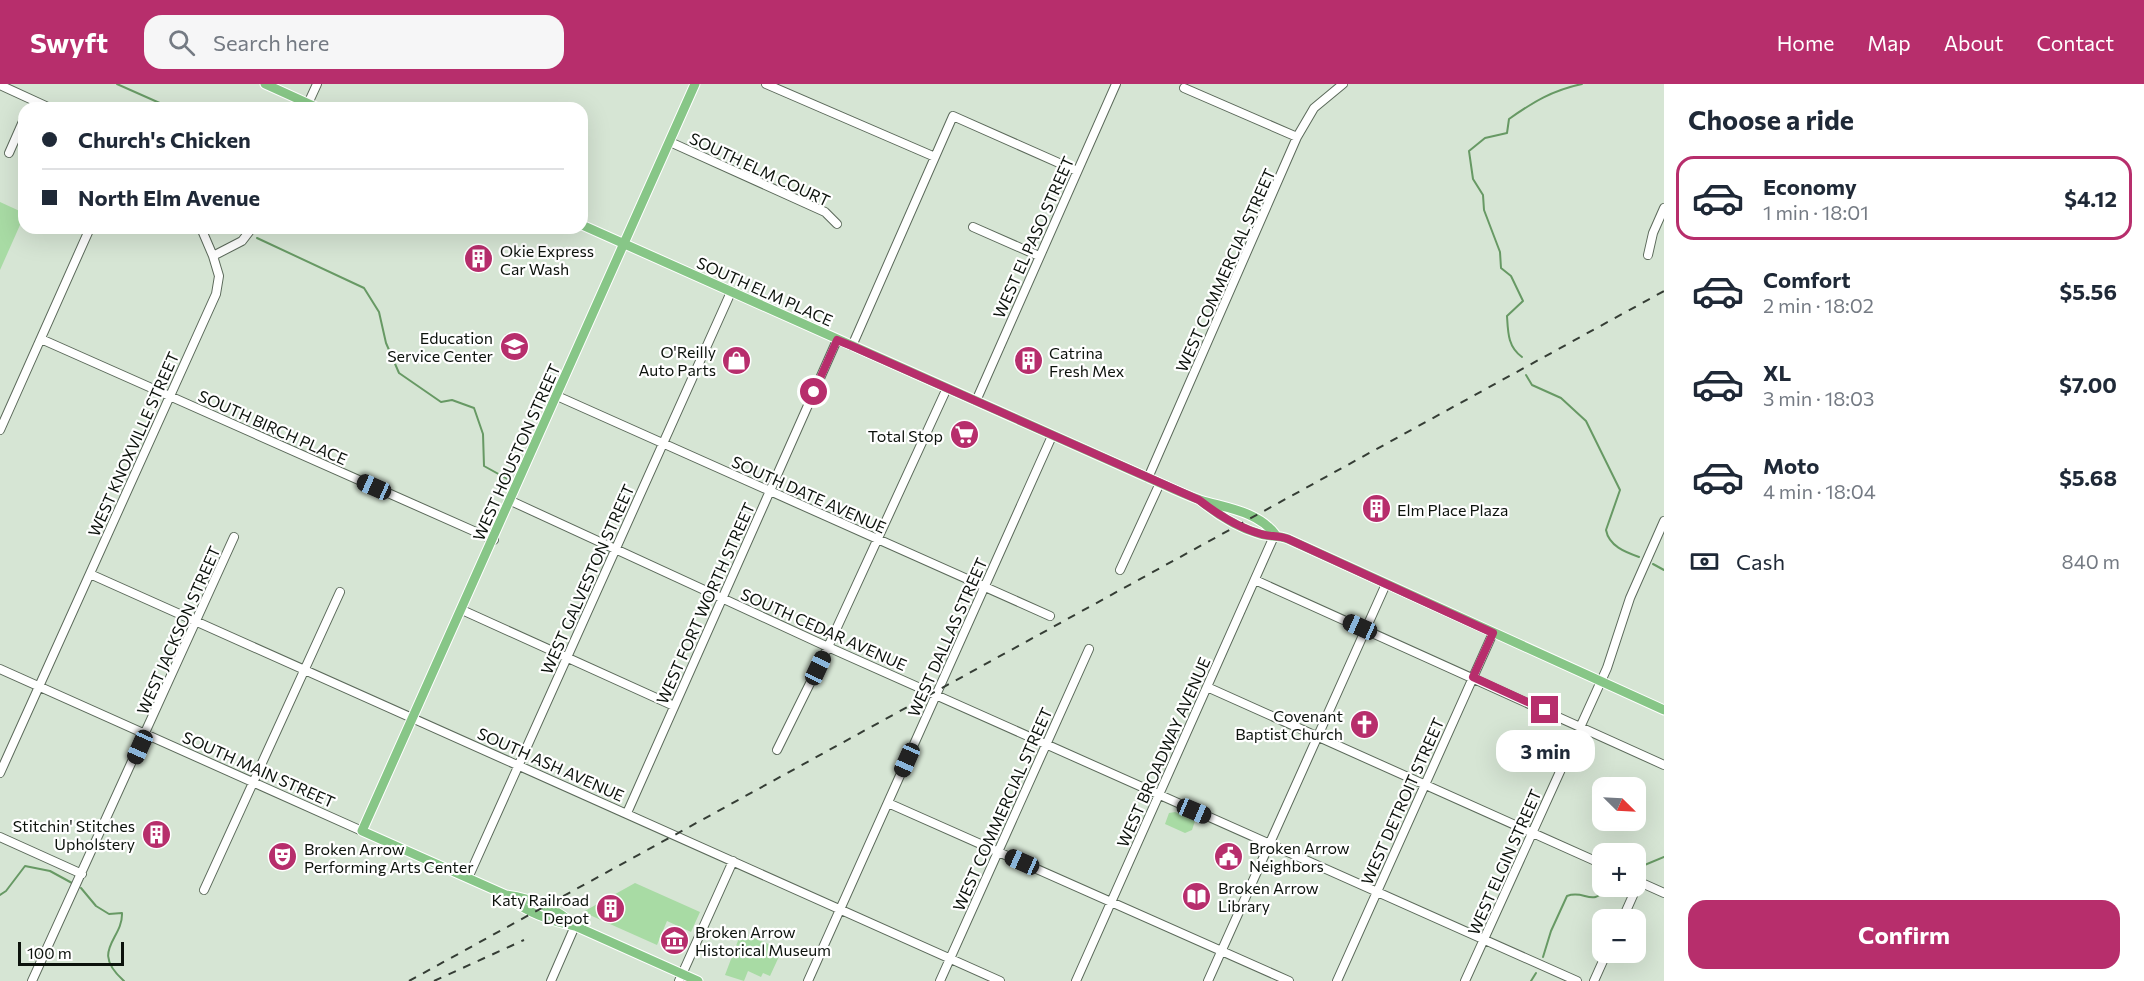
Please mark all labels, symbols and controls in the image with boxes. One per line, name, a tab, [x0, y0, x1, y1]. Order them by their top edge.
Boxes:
search box	[144, 15, 564, 69]
text: Swyft	[30, 25, 108, 59]
icon: search	[165, 26, 198, 59]
text: Search here	[213, 29, 329, 56]
text: Home	[1777, 30, 1834, 55]
text: Map	[1867, 30, 1911, 55]
text: About	[1944, 30, 2003, 55]
text: Contact	[2036, 30, 2114, 55]
text: Choose a ride	[1688, 103, 1854, 136]
text: Church's Chicken	[78, 126, 251, 153]
street label: SOUTH ELM COURT	[687, 128, 833, 210]
street label: WEST EL PASO STREET	[989, 153, 1077, 321]
street label: WEST COMMERCIAL STREET	[1171, 165, 1279, 375]
icon: car	[1691, 171, 1745, 225]
text: Economy	[1763, 173, 1857, 200]
text: North Elm Avenue	[78, 184, 260, 211]
text: $4.12	[2064, 185, 2117, 212]
text: 1 min · 18:01	[1763, 200, 1869, 224]
place label: Okie Express Car Wash	[500, 241, 594, 278]
building icon: Okie Express Car Wash	[463, 243, 495, 275]
street label: SOUTH ELM PLACE	[694, 252, 836, 330]
icon: car	[1691, 264, 1745, 318]
text: Comfort	[1763, 266, 1851, 293]
text: $5.56	[2060, 278, 2117, 305]
text: 2 min · 18:02	[1763, 293, 1874, 317]
place label: Education Service Center	[387, 328, 494, 365]
school or university icon: Education Service Center	[498, 330, 530, 362]
place label: O'Reilly Auto Parts	[638, 342, 716, 379]
place label: Catrina Fresh Mex	[1049, 343, 1125, 380]
shop icon: O'Reilly Auto Parts	[721, 344, 753, 376]
building icon: Catrina Fresh Mex	[1012, 345, 1044, 377]
street label: WEST KNOXVILLE STREET	[84, 349, 182, 539]
icon: car	[1691, 357, 1745, 411]
text: XL	[1763, 359, 1791, 386]
street label: WEST HOUSTON STREET	[468, 361, 564, 543]
text: $7.00	[2059, 371, 2117, 398]
route start	[800, 378, 827, 405]
street label: SOUTH BIRCH PLACE	[196, 386, 350, 468]
text: 3 min · 18:03	[1763, 386, 1875, 410]
supermarket icon: Total Stop	[948, 419, 980, 451]
place label: Total Stop	[868, 426, 943, 445]
icon: car	[1691, 450, 1745, 504]
street label: SOUTH DATE AVENUE	[729, 451, 889, 537]
text: Moto	[1763, 452, 1819, 479]
text: $5.68	[2059, 464, 2117, 491]
car	[354, 471, 394, 503]
text: 4 min · 18:04	[1763, 479, 1876, 503]
street label: WEST GALVESTON STREET	[536, 481, 638, 677]
building icon: Elm Place Plaza	[1360, 493, 1392, 525]
street label: WEST FORT WORTH STREET	[652, 499, 758, 707]
place label: Elm Place Plaza	[1397, 500, 1508, 519]
street label: WEST JACKSON STREET	[132, 543, 224, 717]
icon: cash	[1688, 545, 1721, 578]
text: Cash	[1736, 548, 1785, 575]
text: 840 m	[2062, 549, 2120, 573]
street label: WEST DALLAS STREET	[903, 555, 991, 719]
street label: SOUTH CEDAR AVENUE	[738, 584, 910, 674]
car	[1340, 611, 1380, 643]
car	[802, 648, 834, 688]
street label: WEST BROADWAY AVENUE	[1112, 654, 1214, 850]
route end	[1531, 696, 1558, 723]
street label: WEST COMMERCIAL STREET	[948, 704, 1056, 914]
place label: Covenant Baptist Church	[1235, 706, 1343, 743]
church icon: Covenant Baptist Church	[1348, 708, 1380, 740]
street label: WEST DETROIT STREET	[1357, 715, 1447, 887]
street label: SOUTH ASH AVENUE	[475, 723, 627, 805]
car	[124, 727, 156, 767]
street label: SOUTH MAIN STREET	[180, 727, 338, 811]
callout: 3 min	[1496, 731, 1594, 773]
text: 3 min	[1520, 739, 1571, 763]
car	[891, 740, 923, 780]
north arrow	[1592, 777, 1646, 831]
map controls	[1592, 777, 1646, 963]
street label: WEST ELGIN STREET	[1463, 786, 1545, 938]
car	[1174, 796, 1214, 826]
place label: Stitchin' Stitches Upholstery	[13, 816, 135, 853]
building icon: Stitchin' Stitches Upholstery	[140, 818, 172, 850]
place label: Broken Arrow Neighbors	[1249, 838, 1350, 875]
place label: Broken Arrow Performing Arts Center	[304, 839, 474, 876]
public building icon: Broken Arrow Neighbors	[1212, 840, 1244, 872]
theatre icon: Broken Arrow Performing Arts Center	[267, 841, 299, 873]
button: +	[1592, 843, 1646, 897]
car	[1002, 846, 1042, 878]
place label: Broken Arrow Library	[1218, 878, 1319, 915]
library icon: Broken Arrow Library	[1181, 880, 1213, 912]
place label: Katy Railroad Depot	[491, 890, 589, 927]
building icon: Katy Railroad Depot	[594, 892, 626, 924]
button: Confirm	[1688, 900, 2120, 969]
button: −	[1592, 909, 1646, 963]
place label: Broken Arrow Historical Museum	[695, 922, 831, 959]
museum icon: Broken Arrow Historical Museum	[658, 924, 690, 956]
scale bar	[18, 939, 124, 966]
text: 100 m	[27, 943, 72, 962]

